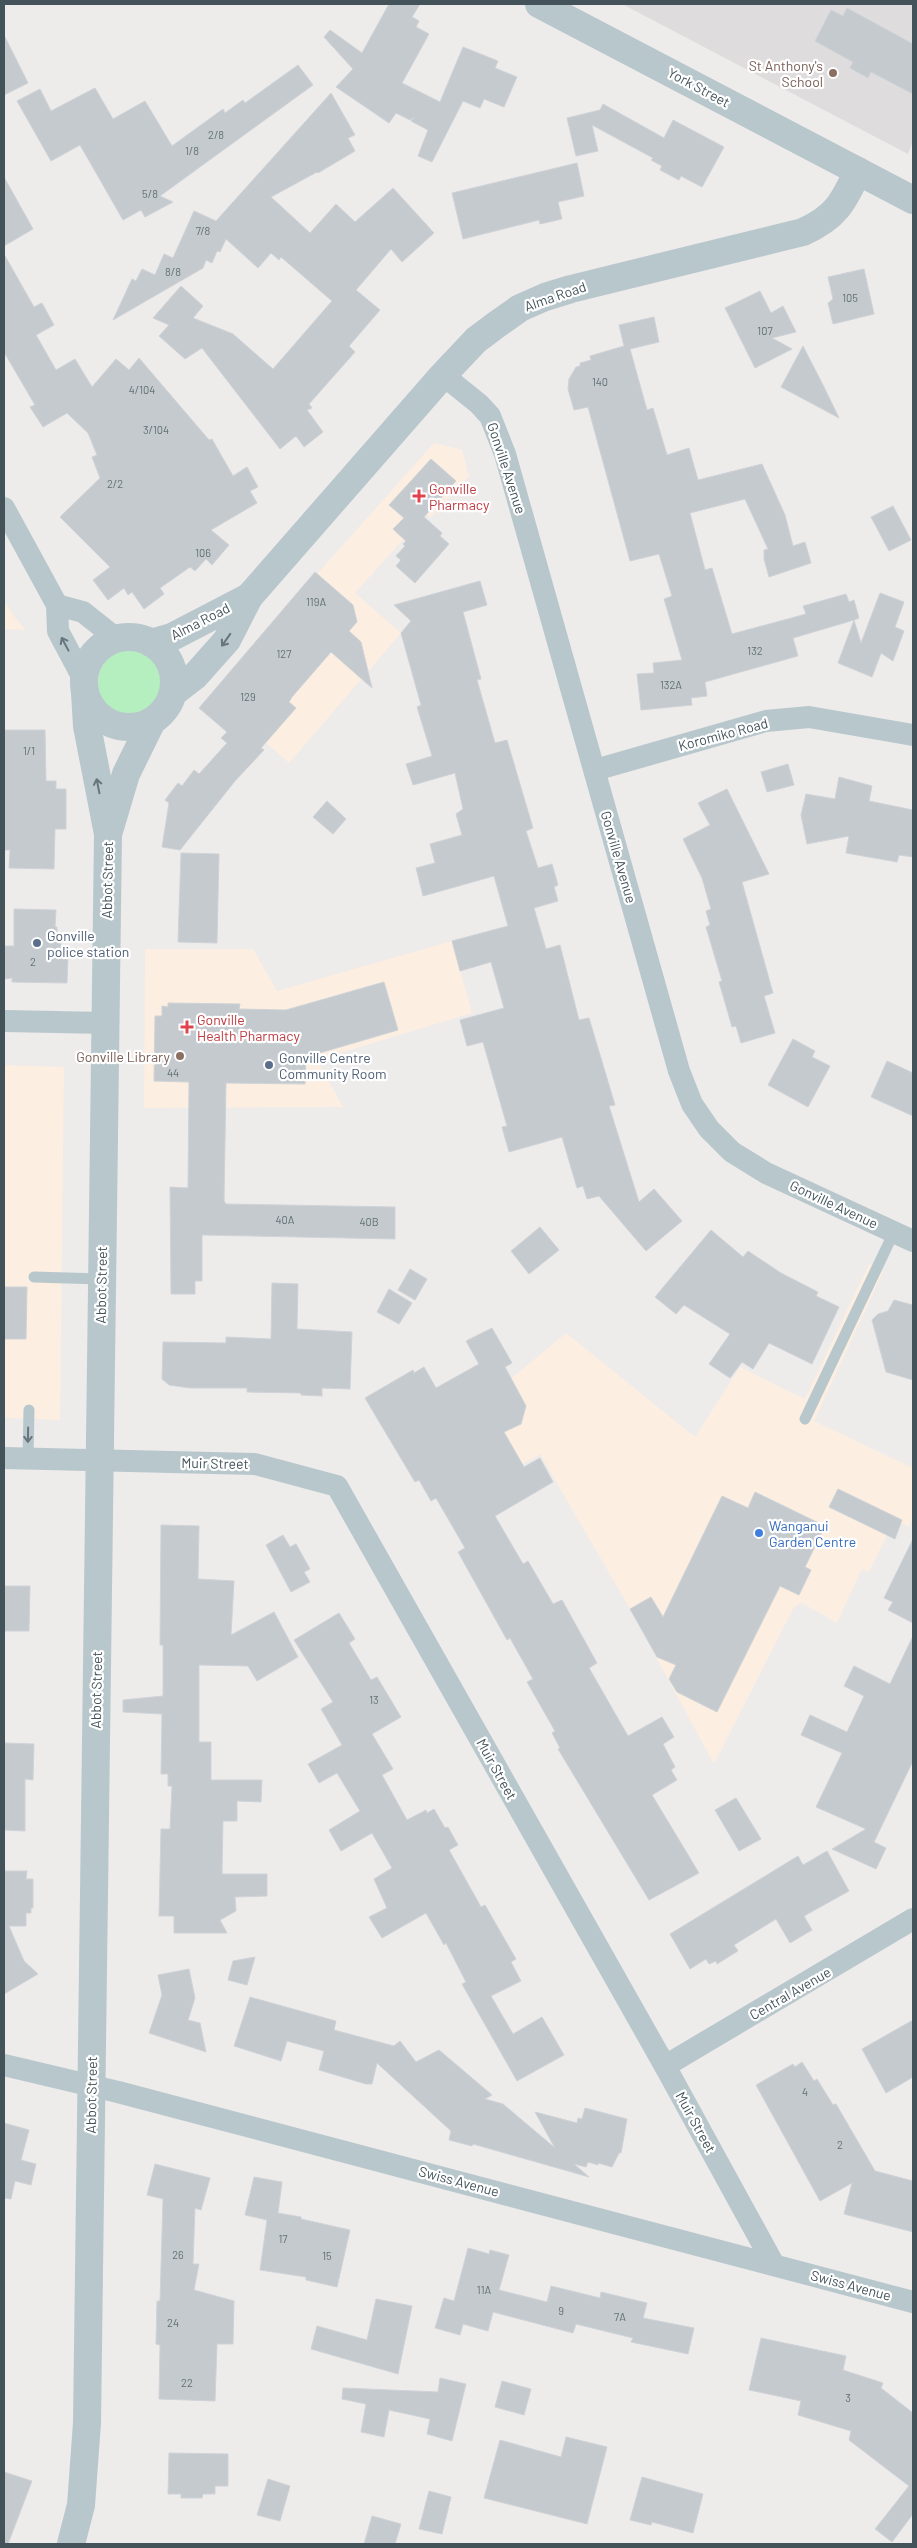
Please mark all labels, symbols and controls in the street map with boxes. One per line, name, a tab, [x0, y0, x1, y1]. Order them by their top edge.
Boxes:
place label: St Anthony's School	[749, 57, 823, 90]
street label: York Street	[665, 64, 733, 110]
marker: St Anthony's School	[827, 67, 839, 79]
house number: 2/8	[208, 128, 224, 141]
house number: 1/8	[185, 144, 199, 157]
house number: 5/8	[142, 187, 158, 200]
house number: 7/8	[196, 224, 211, 237]
house number: 8/8	[165, 265, 181, 278]
street label: Alma Road	[522, 278, 588, 314]
house number: 105	[842, 291, 858, 304]
house number: 107	[757, 324, 773, 337]
house number: 140	[592, 375, 608, 388]
house number: 4/104	[129, 383, 155, 396]
street label: Gonville Avenue	[484, 420, 530, 516]
house number: 3/104	[143, 423, 169, 436]
house number: 2/2	[107, 477, 123, 490]
place label: Gonville Pharmacy	[429, 480, 490, 513]
marker: Gonville Pharmacy	[413, 490, 425, 502]
house number: 106	[195, 546, 211, 559]
house number: 119A	[306, 595, 326, 608]
street label: Alma Road	[168, 599, 232, 643]
one-way arrow	[221, 633, 231, 647]
one-way arrow	[59, 637, 69, 652]
house number: 132	[747, 644, 763, 657]
house number: 127	[277, 647, 291, 660]
house number: 132A	[660, 678, 682, 691]
house number: 129	[240, 690, 256, 703]
street label: Koromiko Road	[676, 714, 770, 754]
house number: 1/1	[23, 744, 35, 757]
one-way arrow	[93, 779, 103, 795]
street label: Gonville Avenue	[598, 809, 640, 905]
street label: Abbot Street	[98, 841, 116, 919]
place label: Gonville police station	[47, 927, 129, 960]
marker: Gonville police station	[31, 937, 43, 949]
house number: 2	[30, 955, 36, 968]
place label: Gonville Health Pharmacy	[197, 1011, 300, 1044]
marker: Gonville Health Pharmacy	[181, 1021, 193, 1033]
place label: Gonville Library	[76, 1048, 171, 1065]
place label: Gonville Centre Community Room	[279, 1049, 387, 1082]
marker: Gonville Library	[174, 1050, 186, 1062]
marker: Gonville Centre Community Room	[263, 1059, 275, 1071]
house number: 44	[167, 1066, 179, 1079]
street label: Gonville Avenue	[787, 1176, 881, 1232]
house number: 40A	[276, 1213, 295, 1226]
house number: 40B	[359, 1215, 379, 1228]
street label: Abbot Street	[92, 1246, 110, 1324]
one-way arrow	[24, 1426, 33, 1442]
street label: Muir Street	[181, 1454, 249, 1472]
place label: Wanganui Garden Centre	[769, 1517, 856, 1550]
marker: Wanganui Garden Centre	[753, 1527, 765, 1539]
street label: Abbot Street	[87, 1651, 105, 1729]
house number: 13	[369, 1693, 379, 1706]
street label: Muir Street	[473, 1735, 521, 1803]
street label: Central Avenue	[746, 1963, 834, 2023]
street label: Abbot Street	[82, 2056, 100, 2134]
house number: 4	[802, 2085, 808, 2098]
street label: Muir Street	[672, 2088, 720, 2156]
house number: 2	[837, 2138, 843, 2151]
street label: Swiss Avenue	[417, 2162, 501, 2200]
house number: 17	[278, 2232, 288, 2245]
house number: 26	[172, 2248, 184, 2261]
house number: 15	[322, 2249, 332, 2262]
street label: Swiss Avenue	[809, 2266, 893, 2304]
house number: 11A	[477, 2283, 492, 2296]
house number: 9	[558, 2304, 564, 2317]
house number: 7A	[614, 2310, 626, 2323]
house number: 24	[167, 2316, 179, 2329]
house number: 22	[181, 2376, 193, 2389]
house number: 3	[845, 2391, 851, 2404]

